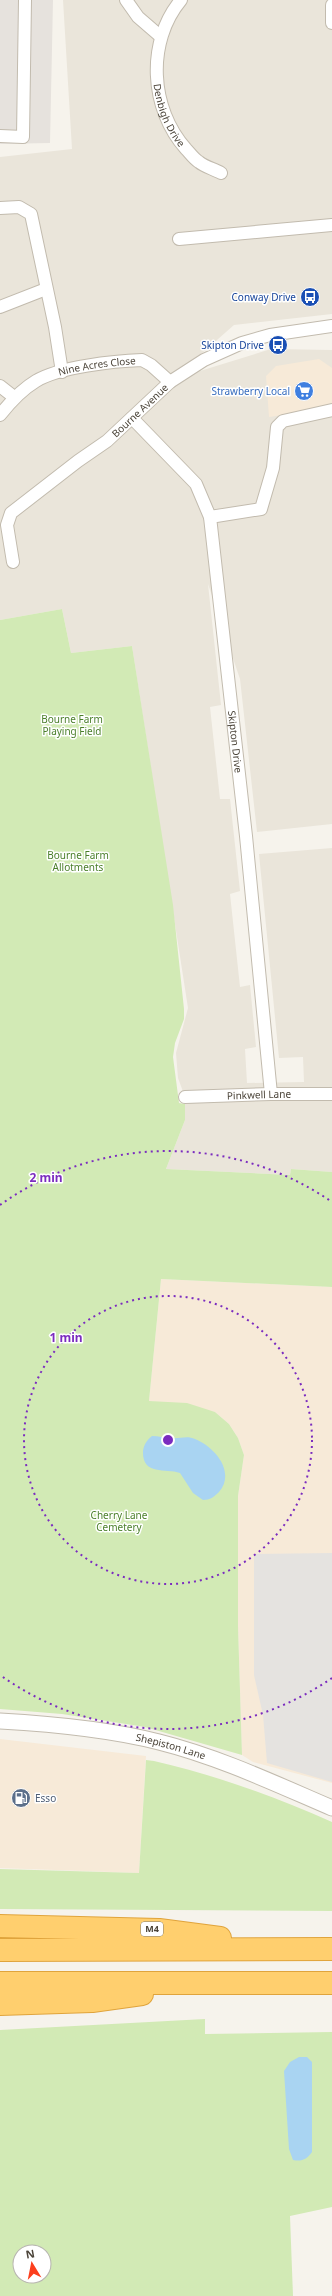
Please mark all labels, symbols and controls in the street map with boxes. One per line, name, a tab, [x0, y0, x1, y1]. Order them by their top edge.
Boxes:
street label: Denbigh Drive	[151, 83, 189, 150]
bus stop icon: Conway Drive	[299, 286, 321, 308]
place label: Conway Drive	[232, 290, 296, 304]
bus stop icon: Skipton Drive	[267, 334, 289, 356]
place label: Skipton Drive	[201, 338, 264, 352]
street label: Nine Acres Close	[56, 353, 136, 379]
street label: Bourne Avenue	[108, 380, 171, 440]
supermarket icon: Strawberry Local	[293, 380, 315, 402]
place label: Strawberry Local	[211, 384, 290, 398]
street label: Skipton Drive	[225, 710, 246, 774]
park label: Bourne Farm Playing Field	[41, 712, 103, 738]
park label: Bourne Farm Allotments	[47, 848, 109, 874]
street label: Pinkwell Lane	[227, 1087, 291, 1103]
text: 2 min	[29, 1169, 63, 1186]
text: 1 min	[49, 1329, 83, 1346]
centre of rings	[161, 1433, 175, 1447]
park label: Cherry Lane Cemetery	[91, 1508, 148, 1534]
street label: Shepiston Lane	[135, 1730, 208, 1763]
fuel station icon: Esso	[10, 1787, 32, 1809]
place label: Esso	[35, 1791, 56, 1805]
road number: M4	[141, 1922, 163, 1936]
north arrow	[12, 2244, 52, 2284]
text: N	[24, 2245, 36, 2262]

